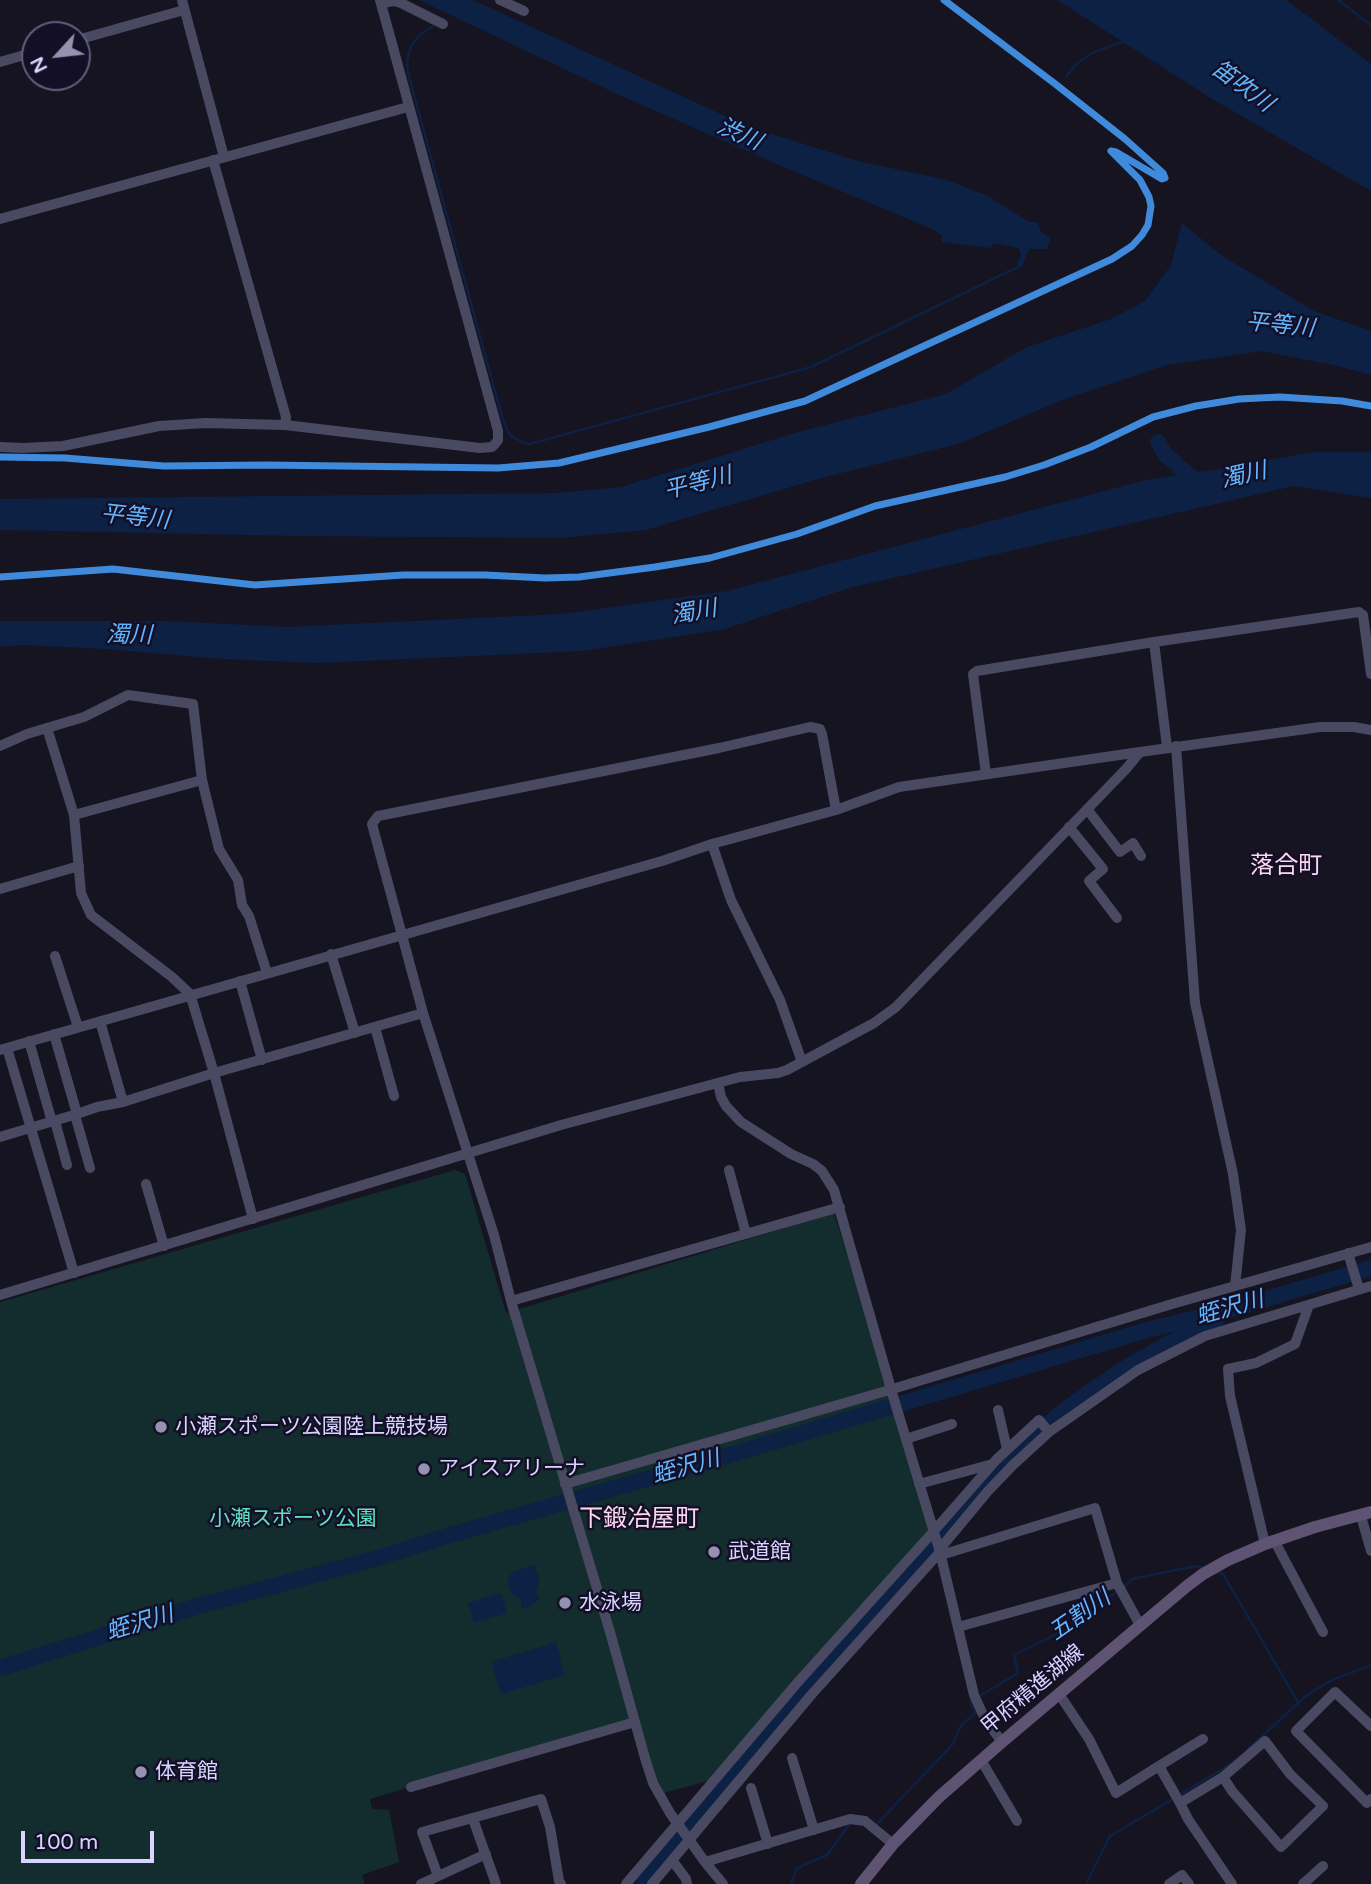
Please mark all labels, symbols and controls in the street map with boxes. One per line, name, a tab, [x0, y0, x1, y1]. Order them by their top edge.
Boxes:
north arrow	[21, 21, 91, 91]
text: N	[26, 53, 52, 76]
water label: 笛吹川	[1206, 56, 1278, 118]
water label: 渋川	[712, 113, 766, 157]
water label: 平等川	[1244, 309, 1316, 343]
water label: 濁川	[1218, 457, 1270, 495]
water label: 平等川	[661, 462, 735, 506]
water label: 平等川	[99, 501, 171, 535]
water label: 濁川	[669, 595, 719, 631]
water label: 濁川	[106, 622, 152, 650]
district label: 落合町	[1250, 853, 1322, 881]
water label: 蛭沢川	[1193, 1286, 1267, 1332]
place label: 小瀬スポーツ公園陸上競技場	[175, 1414, 448, 1440]
marker: 小瀬スポーツ公園陸上競技場	[153, 1419, 169, 1435]
water label: 蛭沢川	[649, 1445, 723, 1491]
place label: アイスアリーナ	[438, 1456, 585, 1482]
marker: アイスアリーナ	[416, 1461, 432, 1477]
park label: 小瀬スポーツ公園	[209, 1506, 377, 1532]
district label: 下鍛冶屋町	[579, 1506, 699, 1534]
place label: 武道館	[728, 1539, 791, 1565]
marker: 武道館	[706, 1544, 722, 1560]
water label: 五割川	[1044, 1585, 1116, 1647]
place label: 水泳場	[579, 1590, 642, 1616]
marker: 水泳場	[557, 1595, 573, 1611]
water label: 蛭沢川	[103, 1601, 177, 1647]
street label: 甲府精進湖線	[977, 1640, 1089, 1740]
place label: 体育館	[155, 1759, 218, 1785]
marker: 体育館	[133, 1764, 149, 1780]
scale bar	[24, 1818, 158, 1862]
text: 100 m	[34, 1830, 98, 1855]

